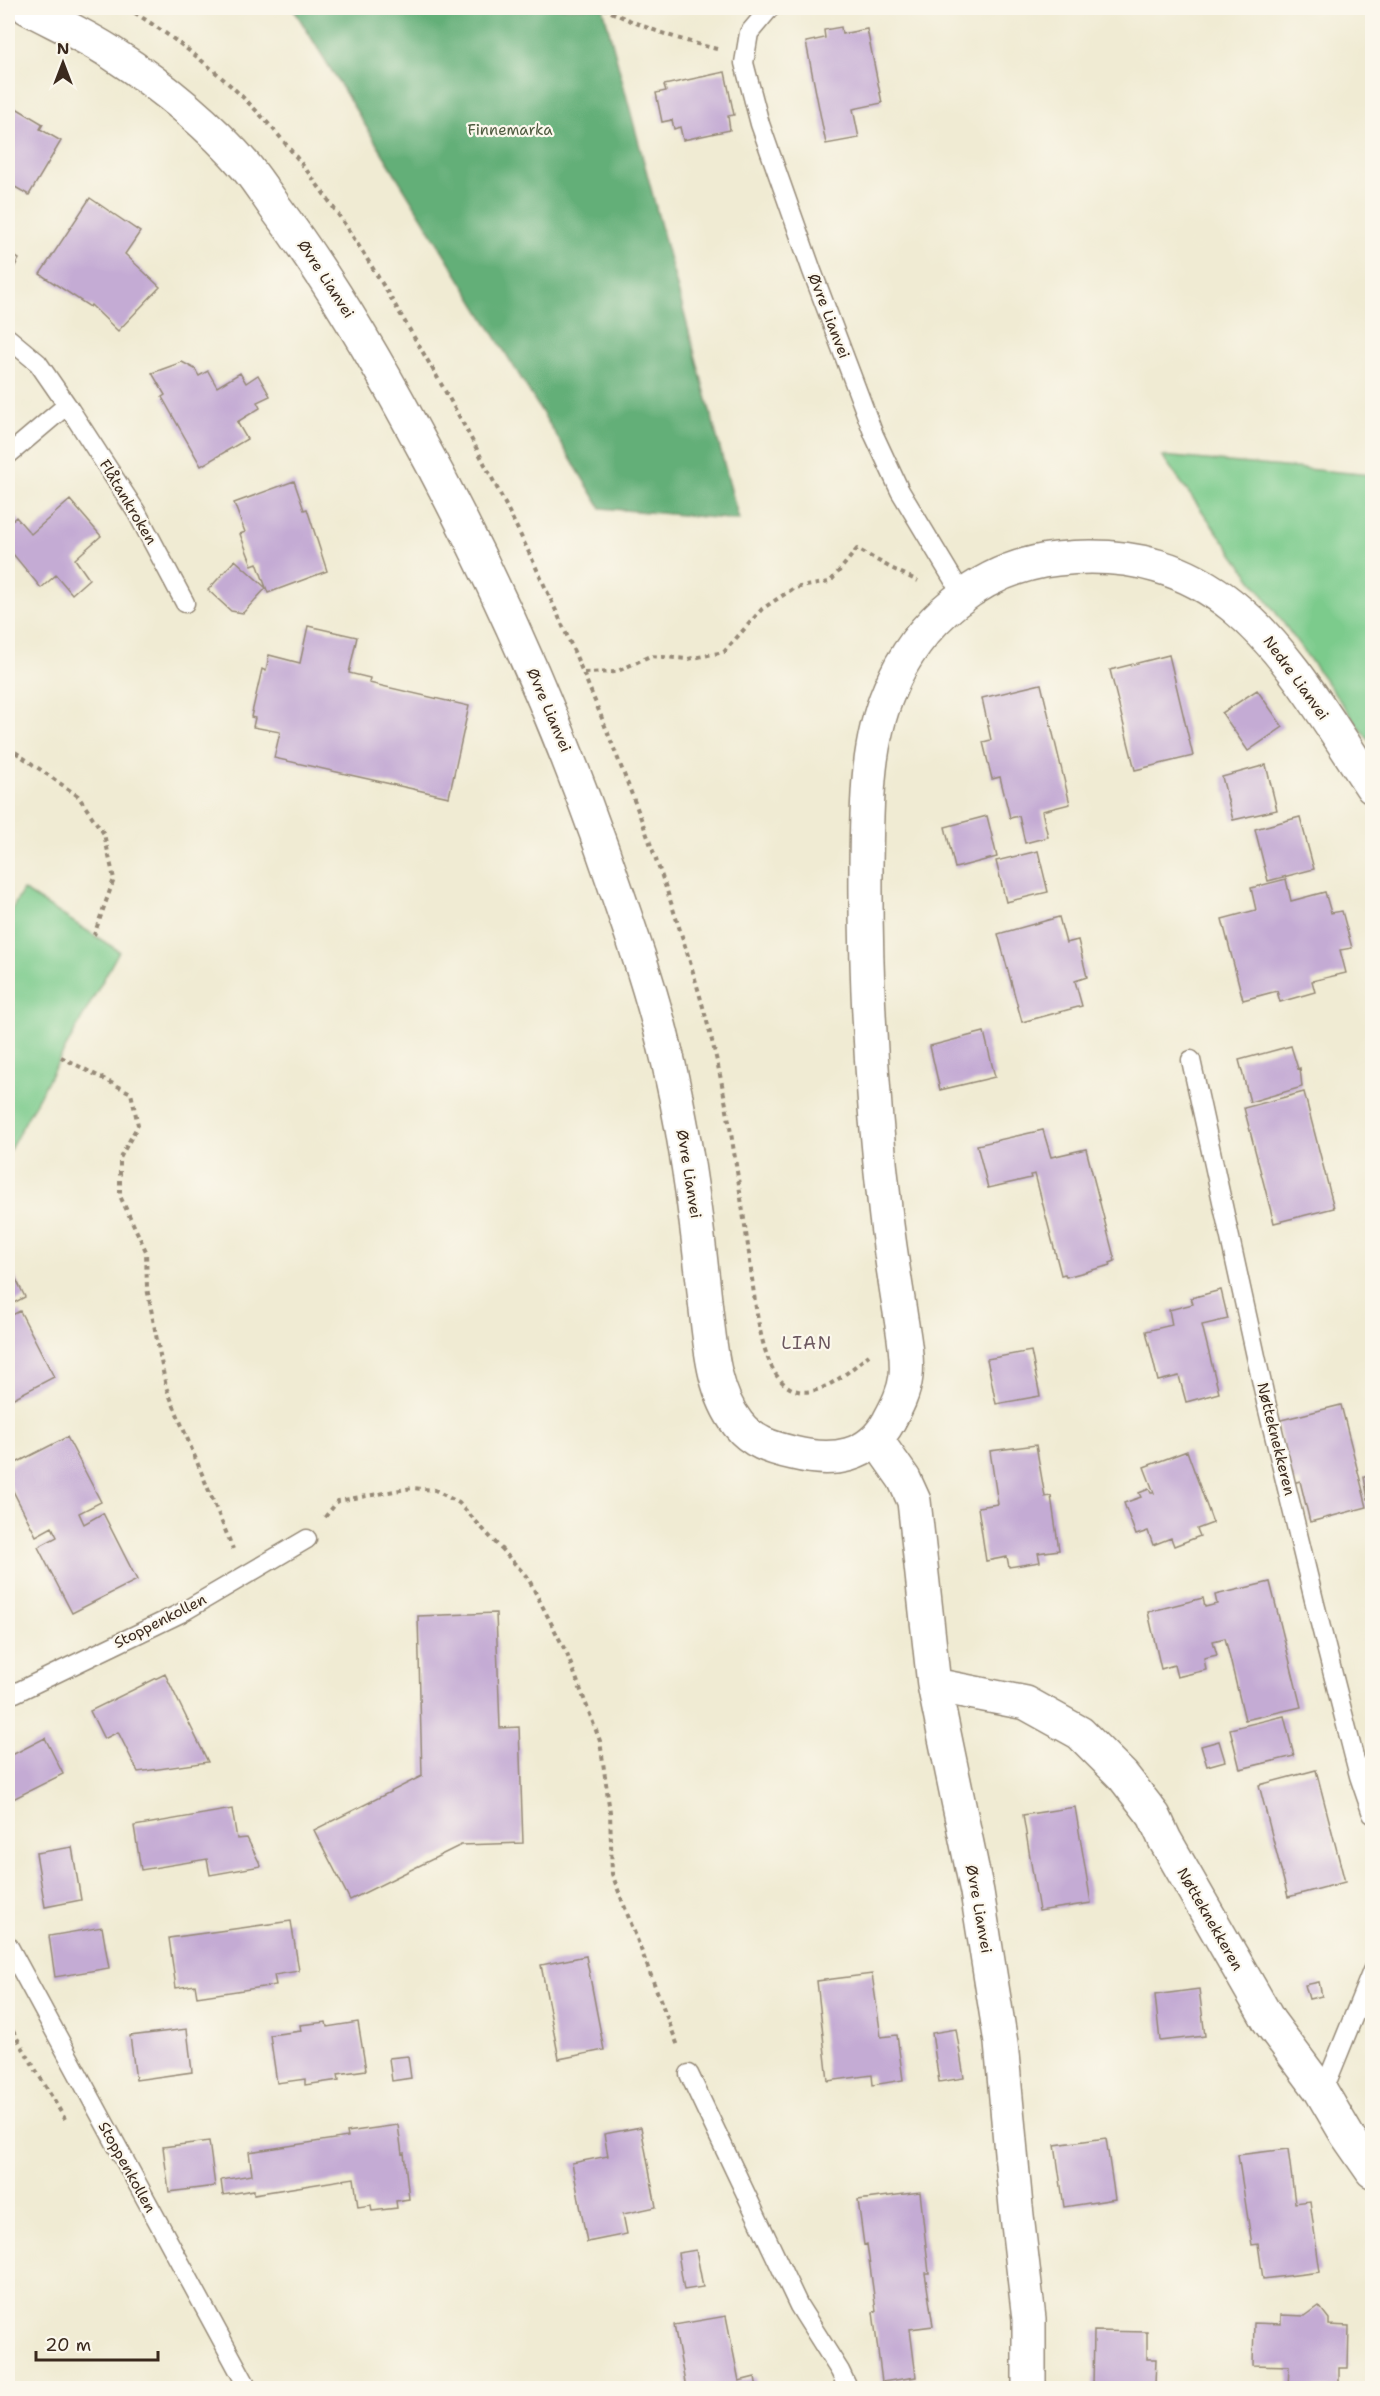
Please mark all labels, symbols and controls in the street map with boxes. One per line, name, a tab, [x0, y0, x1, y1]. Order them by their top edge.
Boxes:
north arrow	[33, 33, 93, 93]
text: N	[57, 38, 69, 59]
park label: Finnemarka	[468, 120, 553, 140]
street label: Øvre Lianvei	[293, 236, 359, 322]
street label: Øvre Lianvei	[804, 271, 854, 361]
street label: Flåtankroken	[95, 456, 161, 548]
street label: Nedre Lianvei	[1259, 632, 1333, 724]
street label: Øvre Lianvei	[522, 665, 576, 755]
street label: Øvre Lianvei	[672, 1128, 706, 1220]
district label: LIAN	[781, 1331, 833, 1355]
street label: Nøtteknekkeren	[1252, 1380, 1300, 1498]
street label: Stoppenkollen	[110, 1589, 210, 1653]
street label: Øvre Lianvei	[961, 1863, 997, 1955]
street label: Nøtteknekkeren	[1172, 1864, 1248, 1974]
street label: Stoppenkollen	[94, 2118, 160, 2216]
scale bar	[36, 2324, 158, 2362]
text: 20 m	[45, 2333, 91, 2357]

